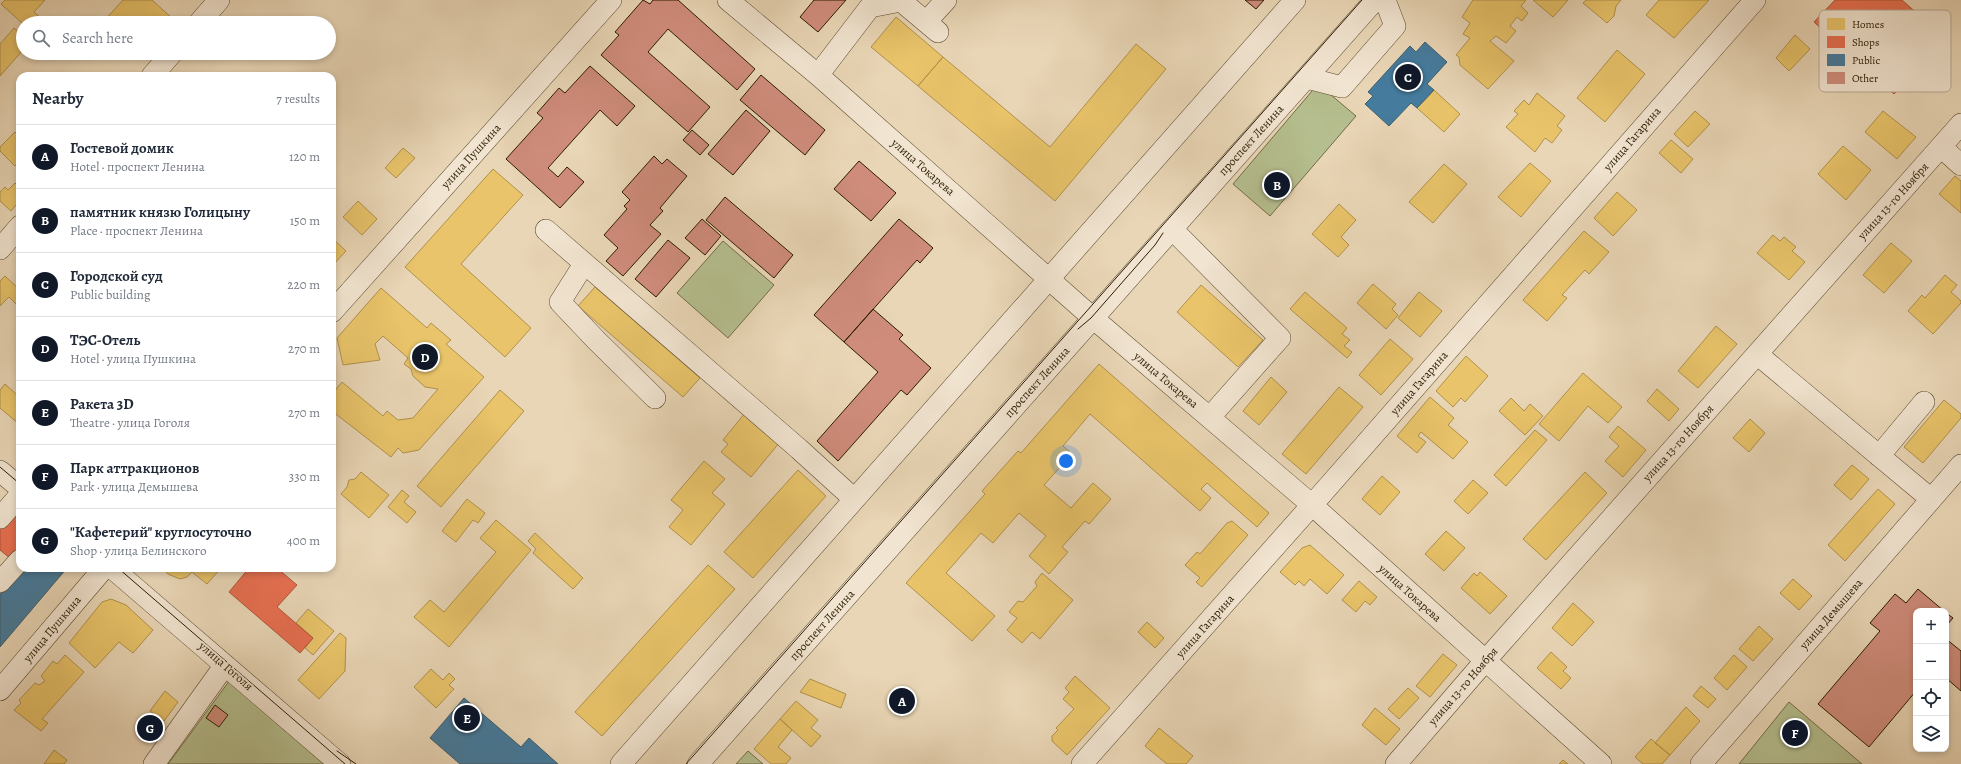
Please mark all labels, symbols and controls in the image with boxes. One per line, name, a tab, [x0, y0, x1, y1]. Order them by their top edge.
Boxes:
legend	[1819, 10, 1951, 92]
search box	[16, 16, 336, 60]
text: Homes	[1852, 17, 1884, 32]
icon: search	[30, 27, 52, 49]
text: Search here	[62, 28, 133, 48]
text: Shops	[1852, 35, 1879, 50]
text: Public	[1852, 53, 1880, 68]
pin: C	[1395, 62, 1421, 92]
text: Other	[1852, 71, 1878, 86]
text: Nearby	[32, 87, 83, 110]
text: 7 results	[276, 90, 320, 107]
street label: проспект Ленина	[1215, 101, 1287, 179]
street label: улица Гагарина	[1599, 103, 1665, 175]
street label: улица Пушкина	[437, 120, 505, 193]
street label: улица Токарева	[887, 134, 959, 199]
text: Гостевой домик	[70, 138, 174, 158]
text: A	[41, 148, 49, 165]
text: 120 m	[289, 148, 320, 165]
text: Hotel · проспект Ленина	[70, 158, 205, 175]
street label: улица 13-го Ноября	[1853, 159, 1932, 244]
pin: B	[1264, 170, 1290, 200]
text: памятник князю Голицыну	[70, 202, 250, 222]
text: B	[41, 212, 49, 229]
text: 150 m	[290, 212, 320, 229]
text: Place · проспект Ленина	[70, 222, 203, 239]
text: Городской суд	[70, 266, 163, 286]
text: C	[41, 276, 49, 293]
text: 220 m	[287, 276, 320, 293]
text: Public building	[70, 286, 150, 303]
text: ТЭС-Отель	[70, 330, 140, 350]
text: D	[40, 340, 50, 357]
text: 270 m	[288, 340, 320, 357]
pin: D	[412, 342, 438, 372]
street label: проспект Ленина	[1001, 343, 1073, 421]
street label: улица Гагарина	[1386, 347, 1452, 419]
street label: улица Токарева	[1130, 348, 1202, 412]
text: Hotel · улица Пушкина	[70, 350, 196, 367]
text: Ракета 3D	[70, 394, 134, 414]
street label: улица 13-го Ноября	[1638, 401, 1717, 486]
text: E	[41, 404, 49, 421]
text: 270 m	[288, 404, 320, 421]
text: Theatre · улица Гоголя	[70, 414, 190, 431]
your location	[1056, 451, 1076, 471]
text: Парк аттракционов	[70, 458, 199, 478]
text: F	[42, 468, 48, 485]
text: 330 m	[289, 468, 320, 485]
text: Park · улица Демышева	[70, 478, 198, 495]
text: "Кафетерий" круглосуточно	[70, 522, 252, 542]
text: G	[41, 532, 49, 549]
text: 400 m	[287, 532, 320, 549]
text: Shop · улица Белинского	[70, 542, 207, 559]
street label: улица Токарева	[1374, 560, 1445, 626]
street label: улица Демышева	[1795, 575, 1866, 653]
street label: проспект Ленина	[786, 586, 858, 664]
street label: улица Гагарина	[1172, 591, 1238, 662]
street label: улица Пушкина	[19, 592, 85, 666]
map controls	[1913, 608, 1949, 752]
button: +	[1913, 608, 1949, 644]
street label: улица Гоголя	[195, 637, 257, 694]
street label: улица 13-го Ноября	[1424, 643, 1502, 729]
button: −	[1913, 644, 1949, 680]
button: locate	[1913, 680, 1949, 716]
pin: A	[889, 686, 915, 716]
pin: E	[454, 703, 480, 733]
pin: G	[137, 713, 163, 743]
button: layers	[1913, 716, 1949, 752]
pin: F	[1782, 718, 1808, 748]

